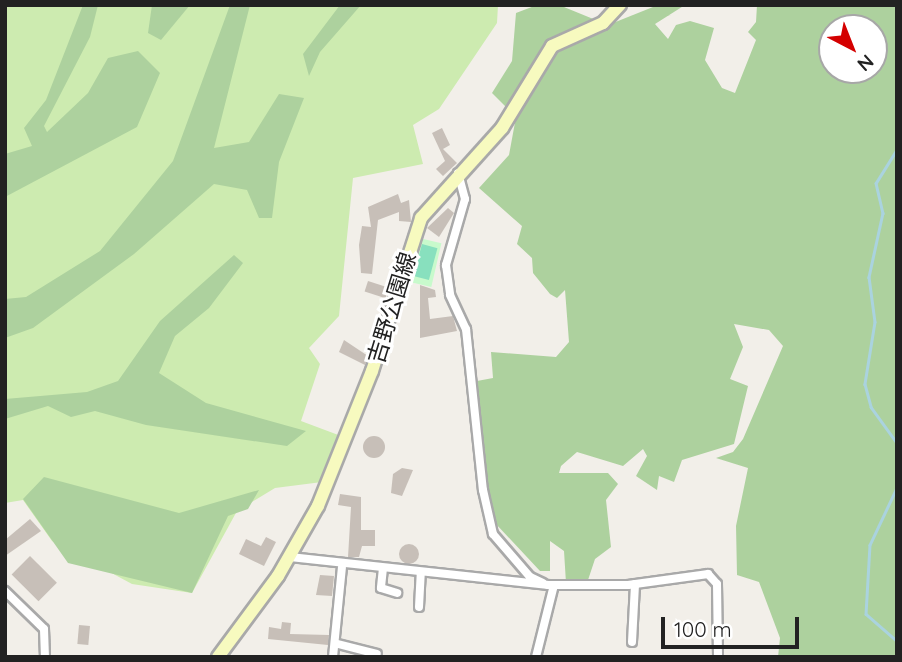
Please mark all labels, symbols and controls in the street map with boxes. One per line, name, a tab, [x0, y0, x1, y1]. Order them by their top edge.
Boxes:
north arrow	[818, 14, 888, 84]
text: N	[852, 50, 879, 77]
street label: 吉野公園線	[362, 249, 422, 367]
scale bar	[664, 602, 802, 646]
text: 100 m	[674, 616, 732, 642]

